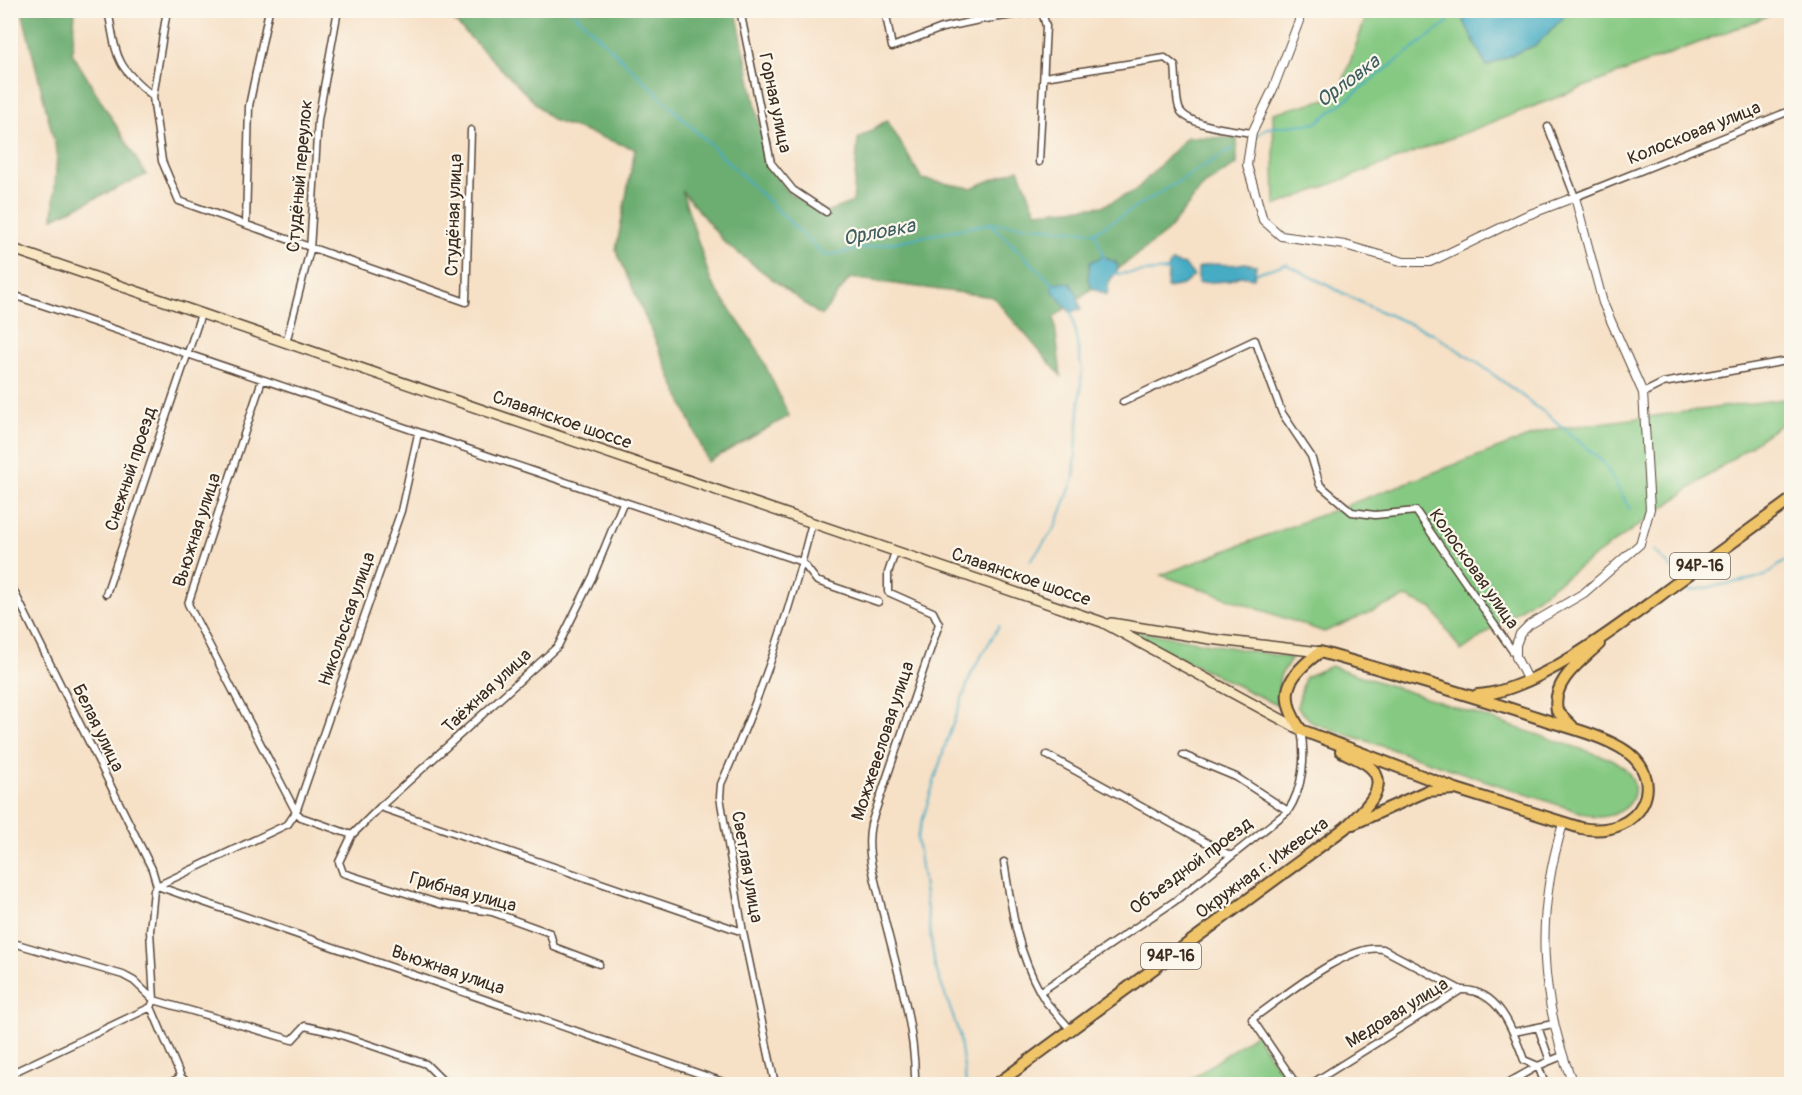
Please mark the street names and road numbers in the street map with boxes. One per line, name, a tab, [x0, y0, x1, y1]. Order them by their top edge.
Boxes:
street label: Горная улица	[753, 51, 797, 155]
street label: Колосковая улица	[1624, 96, 1764, 170]
street label: Студёный переулок	[282, 99, 318, 253]
street label: Студёная улица	[440, 153, 468, 277]
street label: Славянское шоссе	[489, 385, 635, 455]
street label: Снежный проезд	[100, 404, 162, 534]
street label: Вьюжная улица	[168, 470, 226, 590]
street label: Колосковая улица	[1424, 504, 1524, 634]
street label: Славянское шоссе	[948, 542, 1094, 612]
street label: Никольская улица	[313, 549, 381, 689]
road number: 94Р-16	[1670, 553, 1730, 579]
street label: Таёжная улица	[437, 644, 537, 738]
street label: Можжевеловая улица	[846, 659, 920, 823]
street label: Белая улица	[67, 680, 129, 776]
street label: Светлая улица	[726, 809, 768, 925]
street label: Объездной проезд	[1125, 812, 1257, 920]
street label: Окружная г. Ижевска	[1191, 812, 1333, 924]
street label: Грибная улица	[407, 867, 519, 917]
street label: Вьюжная улица	[388, 940, 508, 1000]
road number: 94Р-16	[1141, 943, 1201, 969]
street label: Медовая улица	[1341, 972, 1453, 1054]

